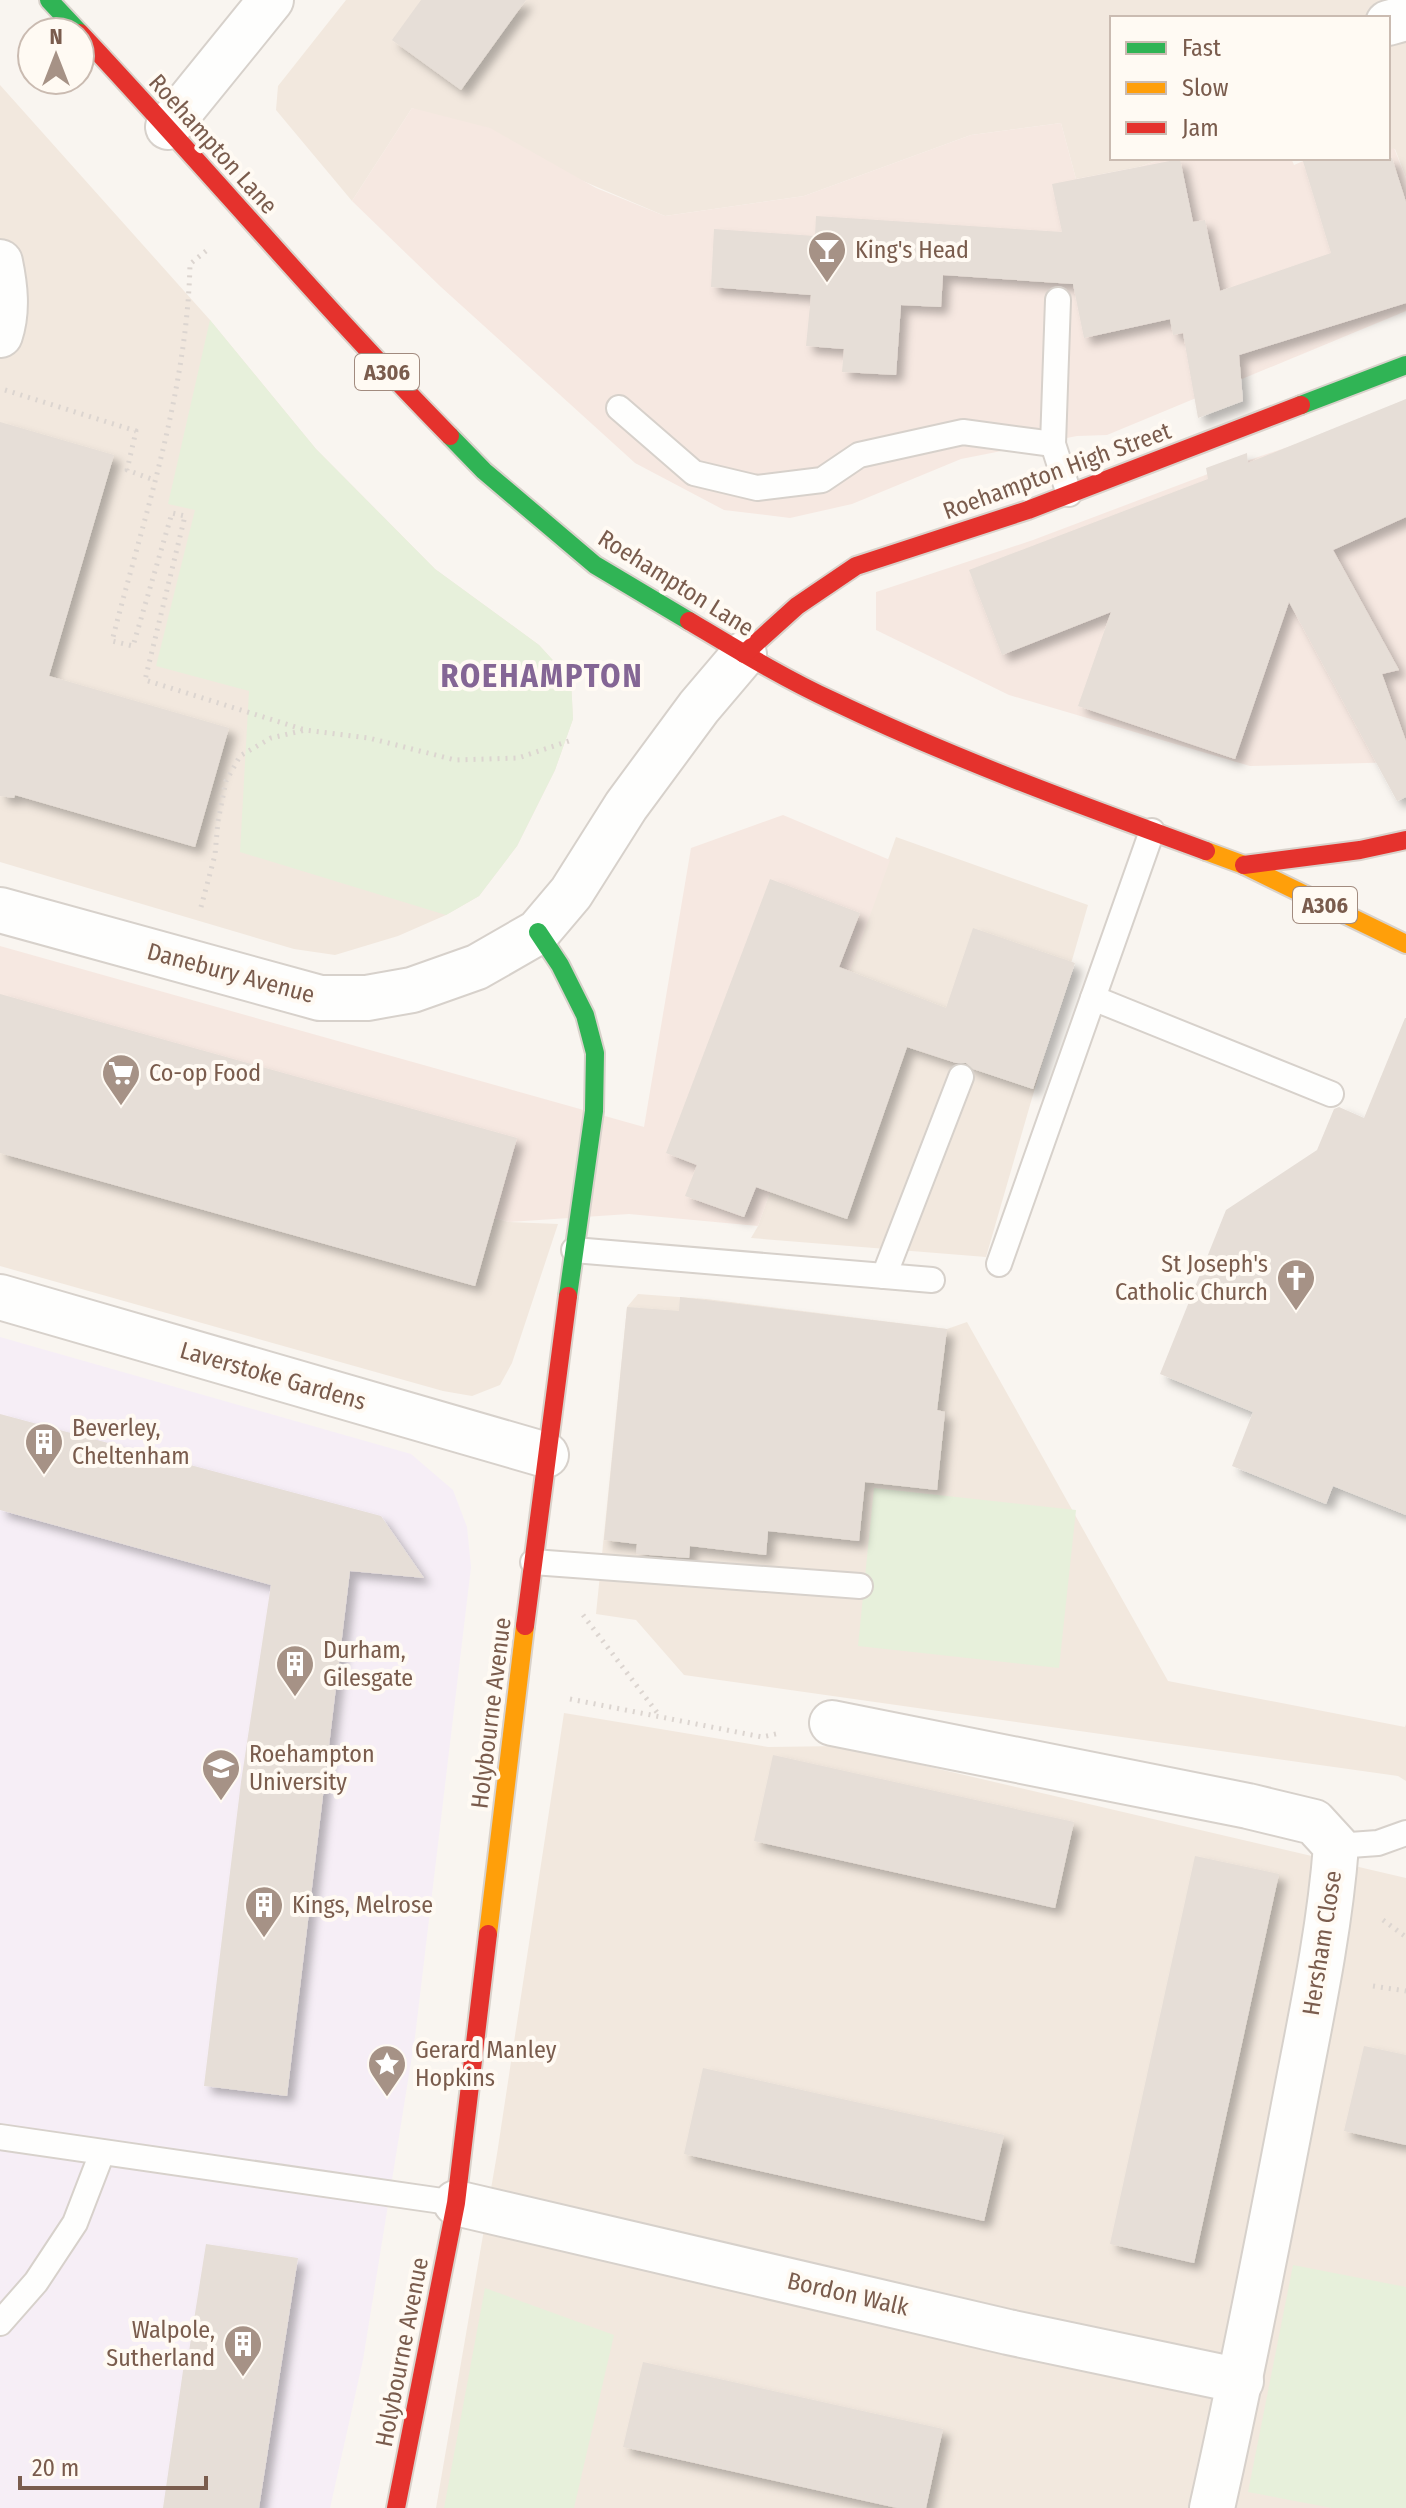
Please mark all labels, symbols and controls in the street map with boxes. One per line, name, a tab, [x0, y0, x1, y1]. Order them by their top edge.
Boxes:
north arrow	[16, 16, 96, 96]
legend	[1110, 16, 1390, 160]
text: N	[49, 23, 63, 50]
text: Fast	[1182, 34, 1221, 62]
street label: Roehampton Lane	[143, 69, 283, 219]
text: Slow	[1182, 74, 1229, 102]
text: Jam	[1182, 114, 1219, 142]
bar icon: King's Head	[806, 229, 848, 284]
place label: King's Head	[855, 236, 969, 264]
road number: A306	[355, 354, 419, 390]
street label: Roehampton High Street	[939, 417, 1175, 525]
street label: Roehampton Lane	[593, 524, 759, 642]
district label: ROEHAMPTON	[440, 657, 644, 695]
road number: A306	[1293, 887, 1357, 923]
street label: Danebury Avenue	[144, 937, 318, 1009]
supermarket icon: Co-op Food	[100, 1052, 142, 1107]
place label: Co-op Food	[149, 1059, 261, 1087]
place label: St Joseph's Catholic Church	[1115, 1250, 1268, 1306]
church icon: St Joseph's Catholic Church	[1275, 1257, 1317, 1312]
street label: Laverstoke Gardens	[177, 1336, 369, 1416]
place label: Beverley, Cheltenham	[72, 1414, 190, 1470]
building icon: Beverley, Cheltenham	[23, 1421, 65, 1476]
street label: Holybourne Avenue	[465, 1616, 517, 1810]
place label: Durham, Gilesgate	[323, 1636, 413, 1692]
building icon: Durham, Gilesgate	[274, 1643, 316, 1698]
place label: Roehampton University	[249, 1740, 375, 1796]
school or university icon: Roehampton University	[200, 1747, 242, 1802]
street label: Hersham Close	[1297, 1869, 1347, 2017]
building icon: Kings, Melrose	[243, 1884, 285, 1939]
place label: Kings, Melrose	[292, 1891, 433, 1919]
place label: Gerard Manley Hopkins	[415, 2036, 557, 2092]
place icon: Gerard Manley Hopkins	[366, 2043, 408, 2098]
street label: Holybourne Avenue	[370, 2255, 434, 2449]
street label: Bordon Walk	[785, 2266, 912, 2322]
place label: Walpole, Sutherland	[106, 2316, 215, 2372]
building icon: Walpole, Sutherland	[222, 2323, 264, 2378]
scale bar	[20, 2440, 206, 2490]
text: 20 m	[32, 2454, 79, 2482]

